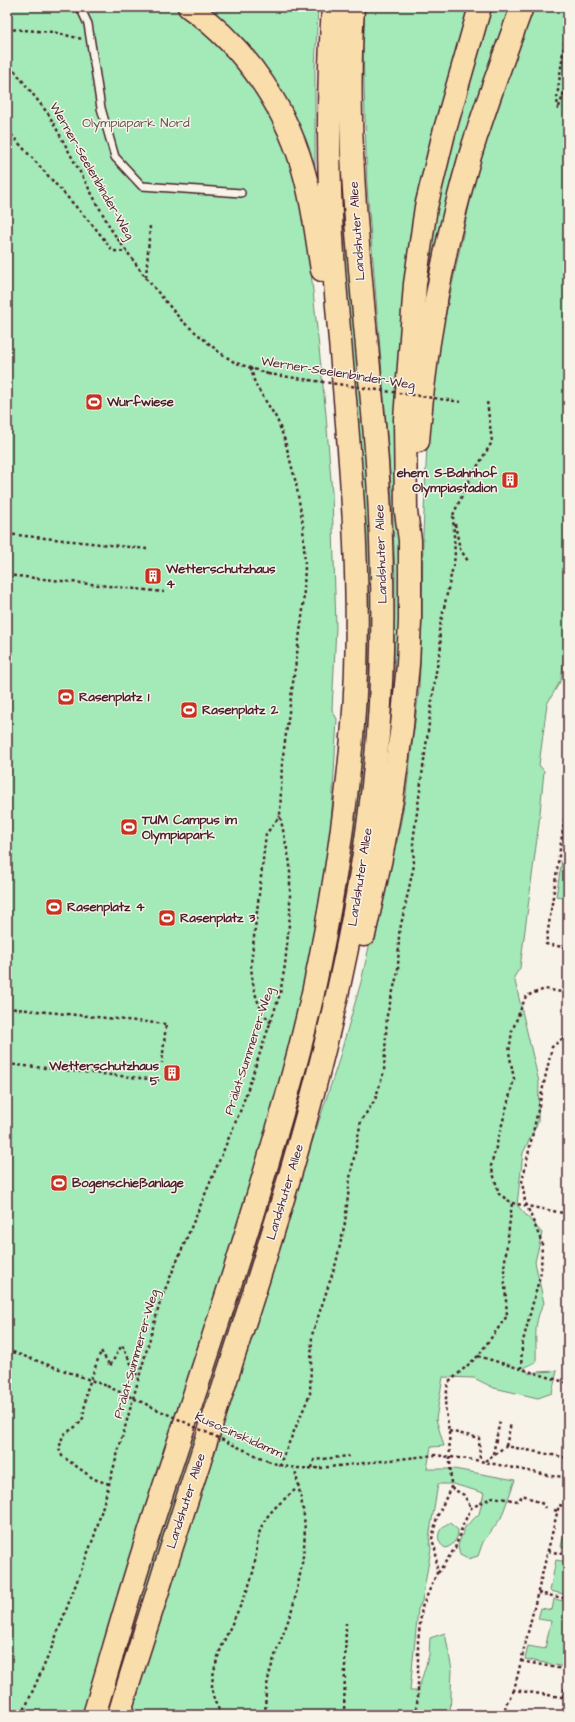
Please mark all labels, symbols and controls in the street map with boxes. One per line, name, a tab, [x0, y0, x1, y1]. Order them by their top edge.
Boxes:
street label: Werner-Seelenbinder-Weg	[44, 99, 139, 244]
park label: Olympiapark Nord	[82, 114, 190, 133]
street label: Landshuter Allee	[345, 181, 369, 281]
street label: Werner-Seelenbinder-Weg	[259, 352, 417, 395]
sports icon: Wurfwiese	[84, 392, 104, 412]
place label: Wurfwiese	[106, 393, 174, 411]
place label: ehem. S-Bahnhof Olympiastadion	[396, 464, 498, 498]
building icon: ehem. S-Bahnhof Olympiastadion	[500, 470, 520, 490]
street label: Landshuter Allee	[370, 504, 392, 604]
place label: Wetterschutzhaus 4	[165, 560, 276, 593]
building icon: Wetterschutzhaus 4	[143, 566, 163, 586]
sports icon: Rasenplatz 1	[56, 687, 76, 707]
place label: Rasenplatz 1	[79, 688, 150, 707]
sports icon: Rasenplatz 2	[179, 700, 199, 720]
place label: Rasenplatz 2	[202, 701, 279, 720]
place label: TUM Campus im Olympiapark	[141, 811, 238, 845]
sports icon: TUM Campus im Olympiapark	[119, 817, 139, 837]
street label: Landshuter Allee	[343, 826, 377, 928]
sports icon: Rasenplatz 4	[44, 897, 64, 917]
place label: Rasenplatz 4	[67, 898, 145, 917]
sports icon: Rasenplatz 3	[157, 908, 177, 928]
place label: Rasenplatz 3	[180, 909, 256, 928]
street label: Prälat-Summerer-Weg	[220, 984, 279, 1118]
place label: Wetterschutzhaus 5	[48, 1057, 160, 1090]
building icon: Wetterschutzhaus 5	[162, 1063, 182, 1083]
street label: Landshuter Allee	[262, 1142, 308, 1242]
sports icon: Bogenschießanlage	[49, 1173, 69, 1193]
place label: Bogenschießanlage	[72, 1174, 184, 1194]
street label: Prälat-Summerer-Weg	[109, 1287, 164, 1421]
street label: Kusocinskidamm	[192, 1407, 287, 1463]
street label: Landshuter Allee	[162, 1451, 210, 1551]

